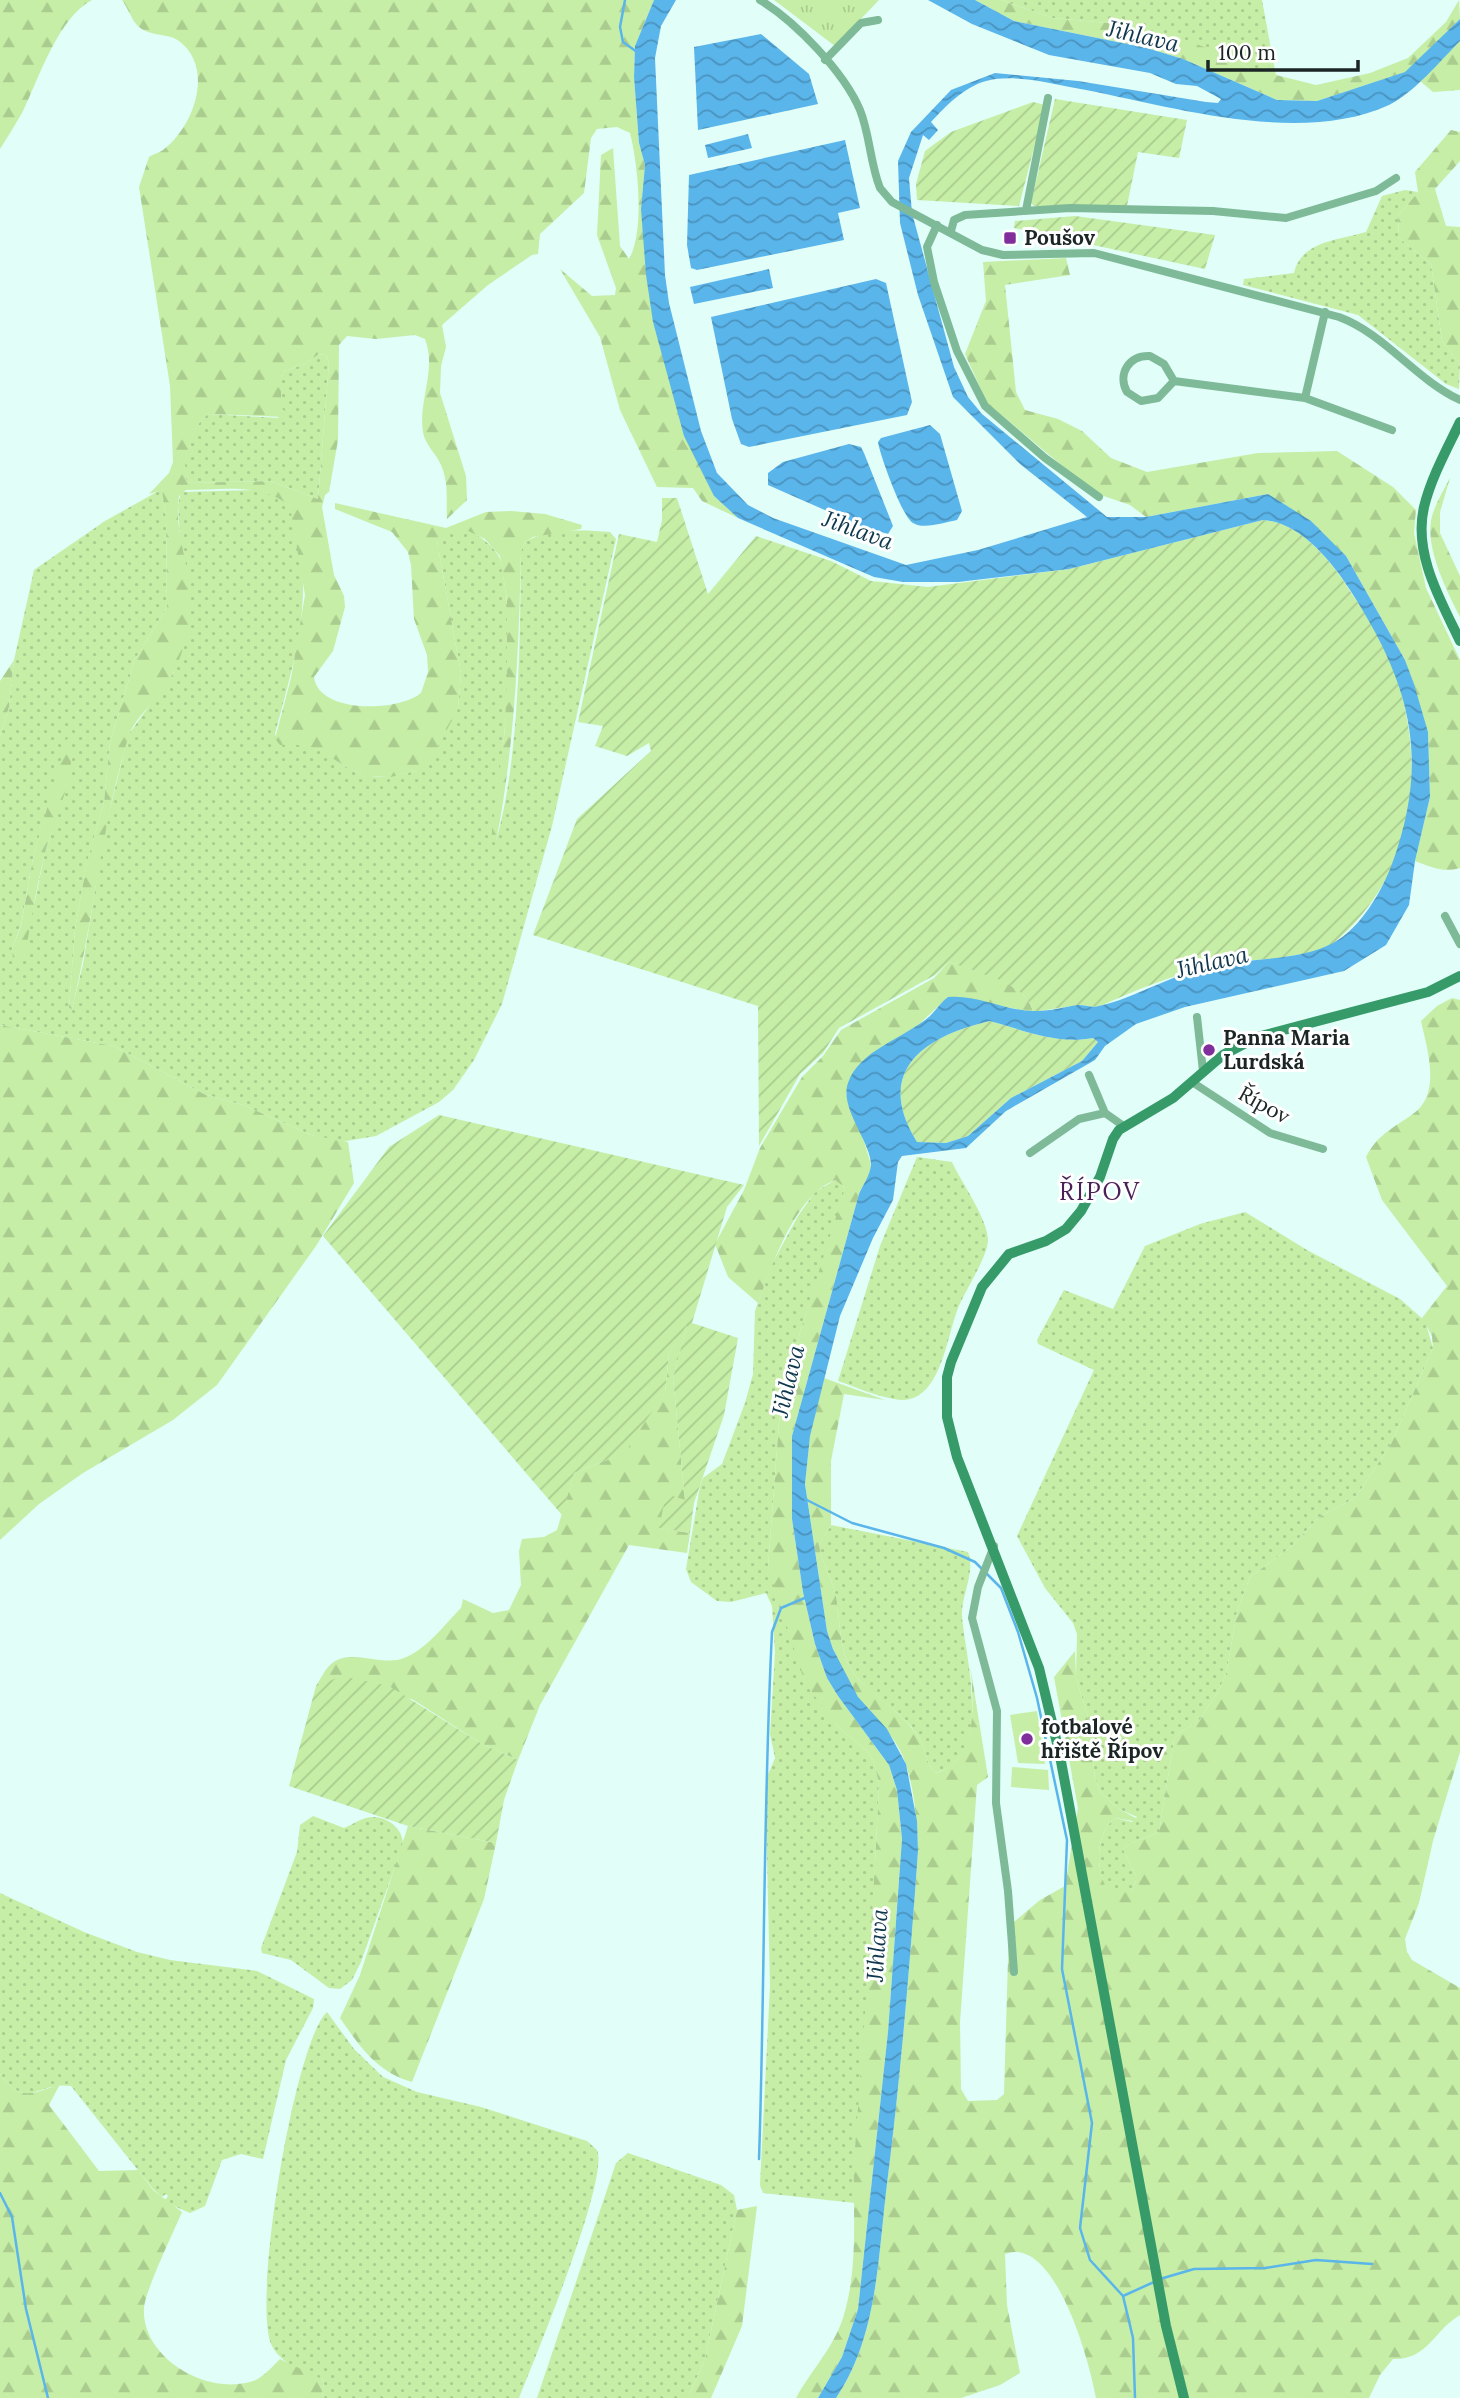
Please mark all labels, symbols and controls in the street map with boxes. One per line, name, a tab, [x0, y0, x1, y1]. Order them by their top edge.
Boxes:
water label: Jihlava	[1103, 13, 1182, 58]
scale bar	[1208, 28, 1358, 72]
text: 100 m	[1218, 39, 1276, 66]
place label: Poušov	[1024, 224, 1096, 251]
marker: Poušov	[1002, 230, 1018, 246]
water label: Jihlava	[818, 503, 898, 556]
water label: Jihlava	[1172, 939, 1251, 984]
place label: Panna Maria Lurdská	[1223, 1024, 1350, 1075]
marker: Panna Maria Lurdská	[1201, 1042, 1217, 1058]
street label: Řípov	[1234, 1080, 1295, 1130]
district label: ŘÍPOV	[1059, 1175, 1141, 1207]
water label: Jihlava	[764, 1342, 810, 1421]
place label: fotbalové hřiště Řípov	[1041, 1713, 1164, 1764]
marker: fotbalové hřiště Řípov	[1019, 1731, 1035, 1747]
water label: Jihlava	[859, 1907, 894, 1983]

